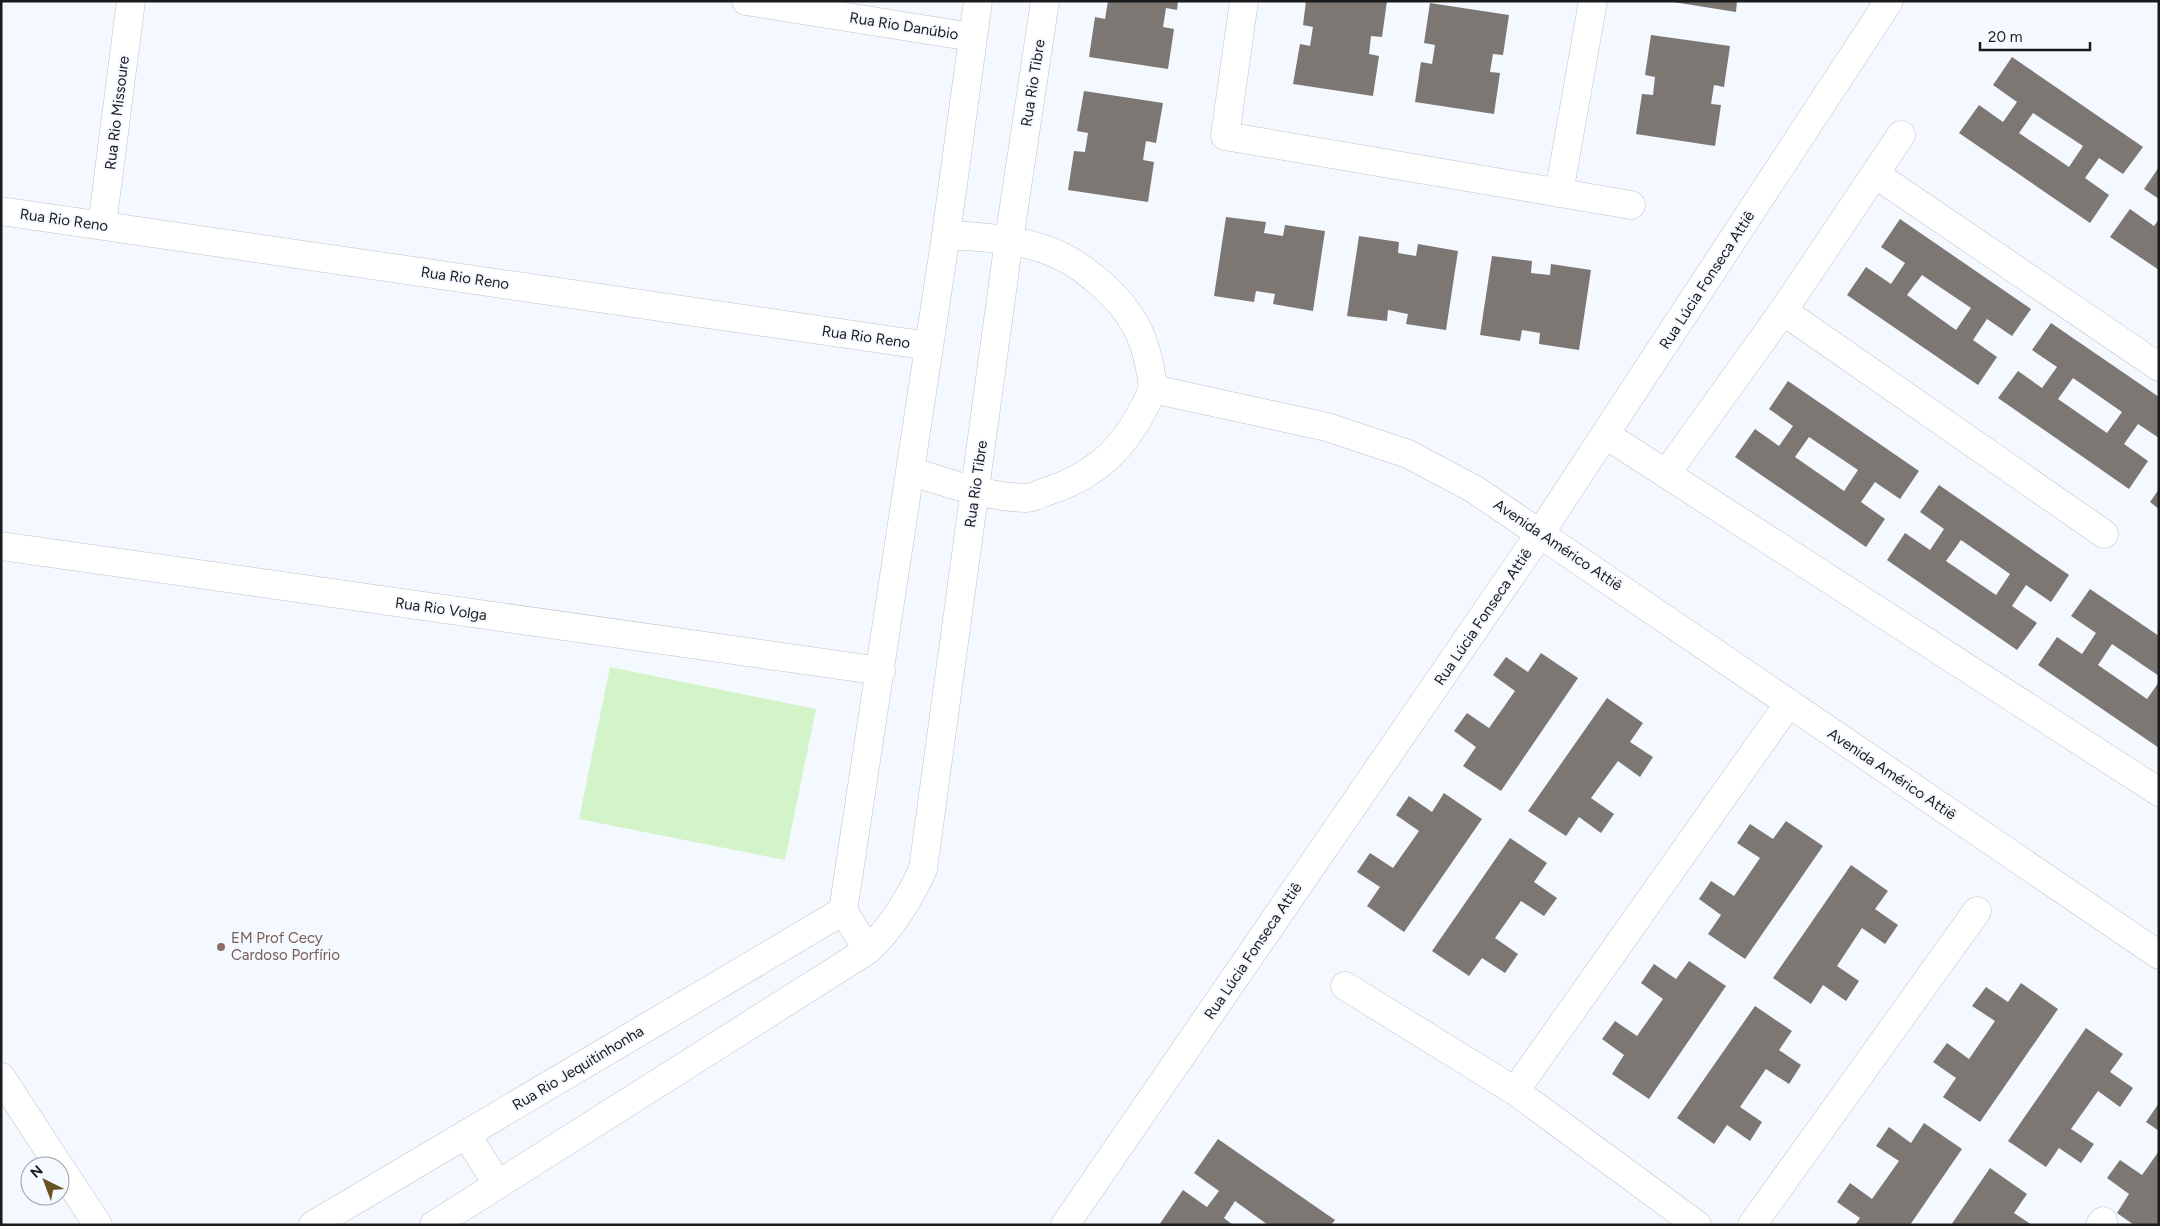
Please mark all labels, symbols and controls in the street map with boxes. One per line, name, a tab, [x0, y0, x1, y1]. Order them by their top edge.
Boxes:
street label: Rua Rio Danúbio	[848, 9, 960, 44]
scale bar	[1980, 20, 2090, 52]
text: 20 m	[1988, 28, 2022, 46]
street label: Rua Rio Tibre	[1017, 38, 1049, 128]
street label: Rua Rio Missoure	[101, 55, 133, 171]
street label: Rua Rio Reno	[19, 205, 110, 235]
street label: Rua Lúcia Fonseca Attiê	[1656, 208, 1758, 352]
street label: Rua Rio Reno	[420, 263, 511, 293]
street label: Rua Rio Reno	[821, 322, 912, 352]
street label: Rua Rio Tibre	[961, 439, 991, 529]
street label: Avenida Américo Attiê	[1490, 495, 1626, 595]
street label: Rua Lúcia Fonseca Attiê	[1430, 545, 1536, 689]
street label: Rua Rio Volga	[394, 594, 488, 624]
street label: Avenida Américo Attiê	[1824, 724, 1960, 824]
street label: Rua Lúcia Fonseca Attiê	[1200, 879, 1306, 1023]
place label: EM Prof Cecy Cardoso Porfírio	[231, 929, 340, 964]
marker: EM Prof Cecy Cardoso Porfírio	[215, 941, 227, 953]
street label: Rua Rio Jequitinhonha	[509, 1022, 647, 1114]
north arrow	[20, 1156, 70, 1206]
text: N	[27, 1162, 46, 1182]

